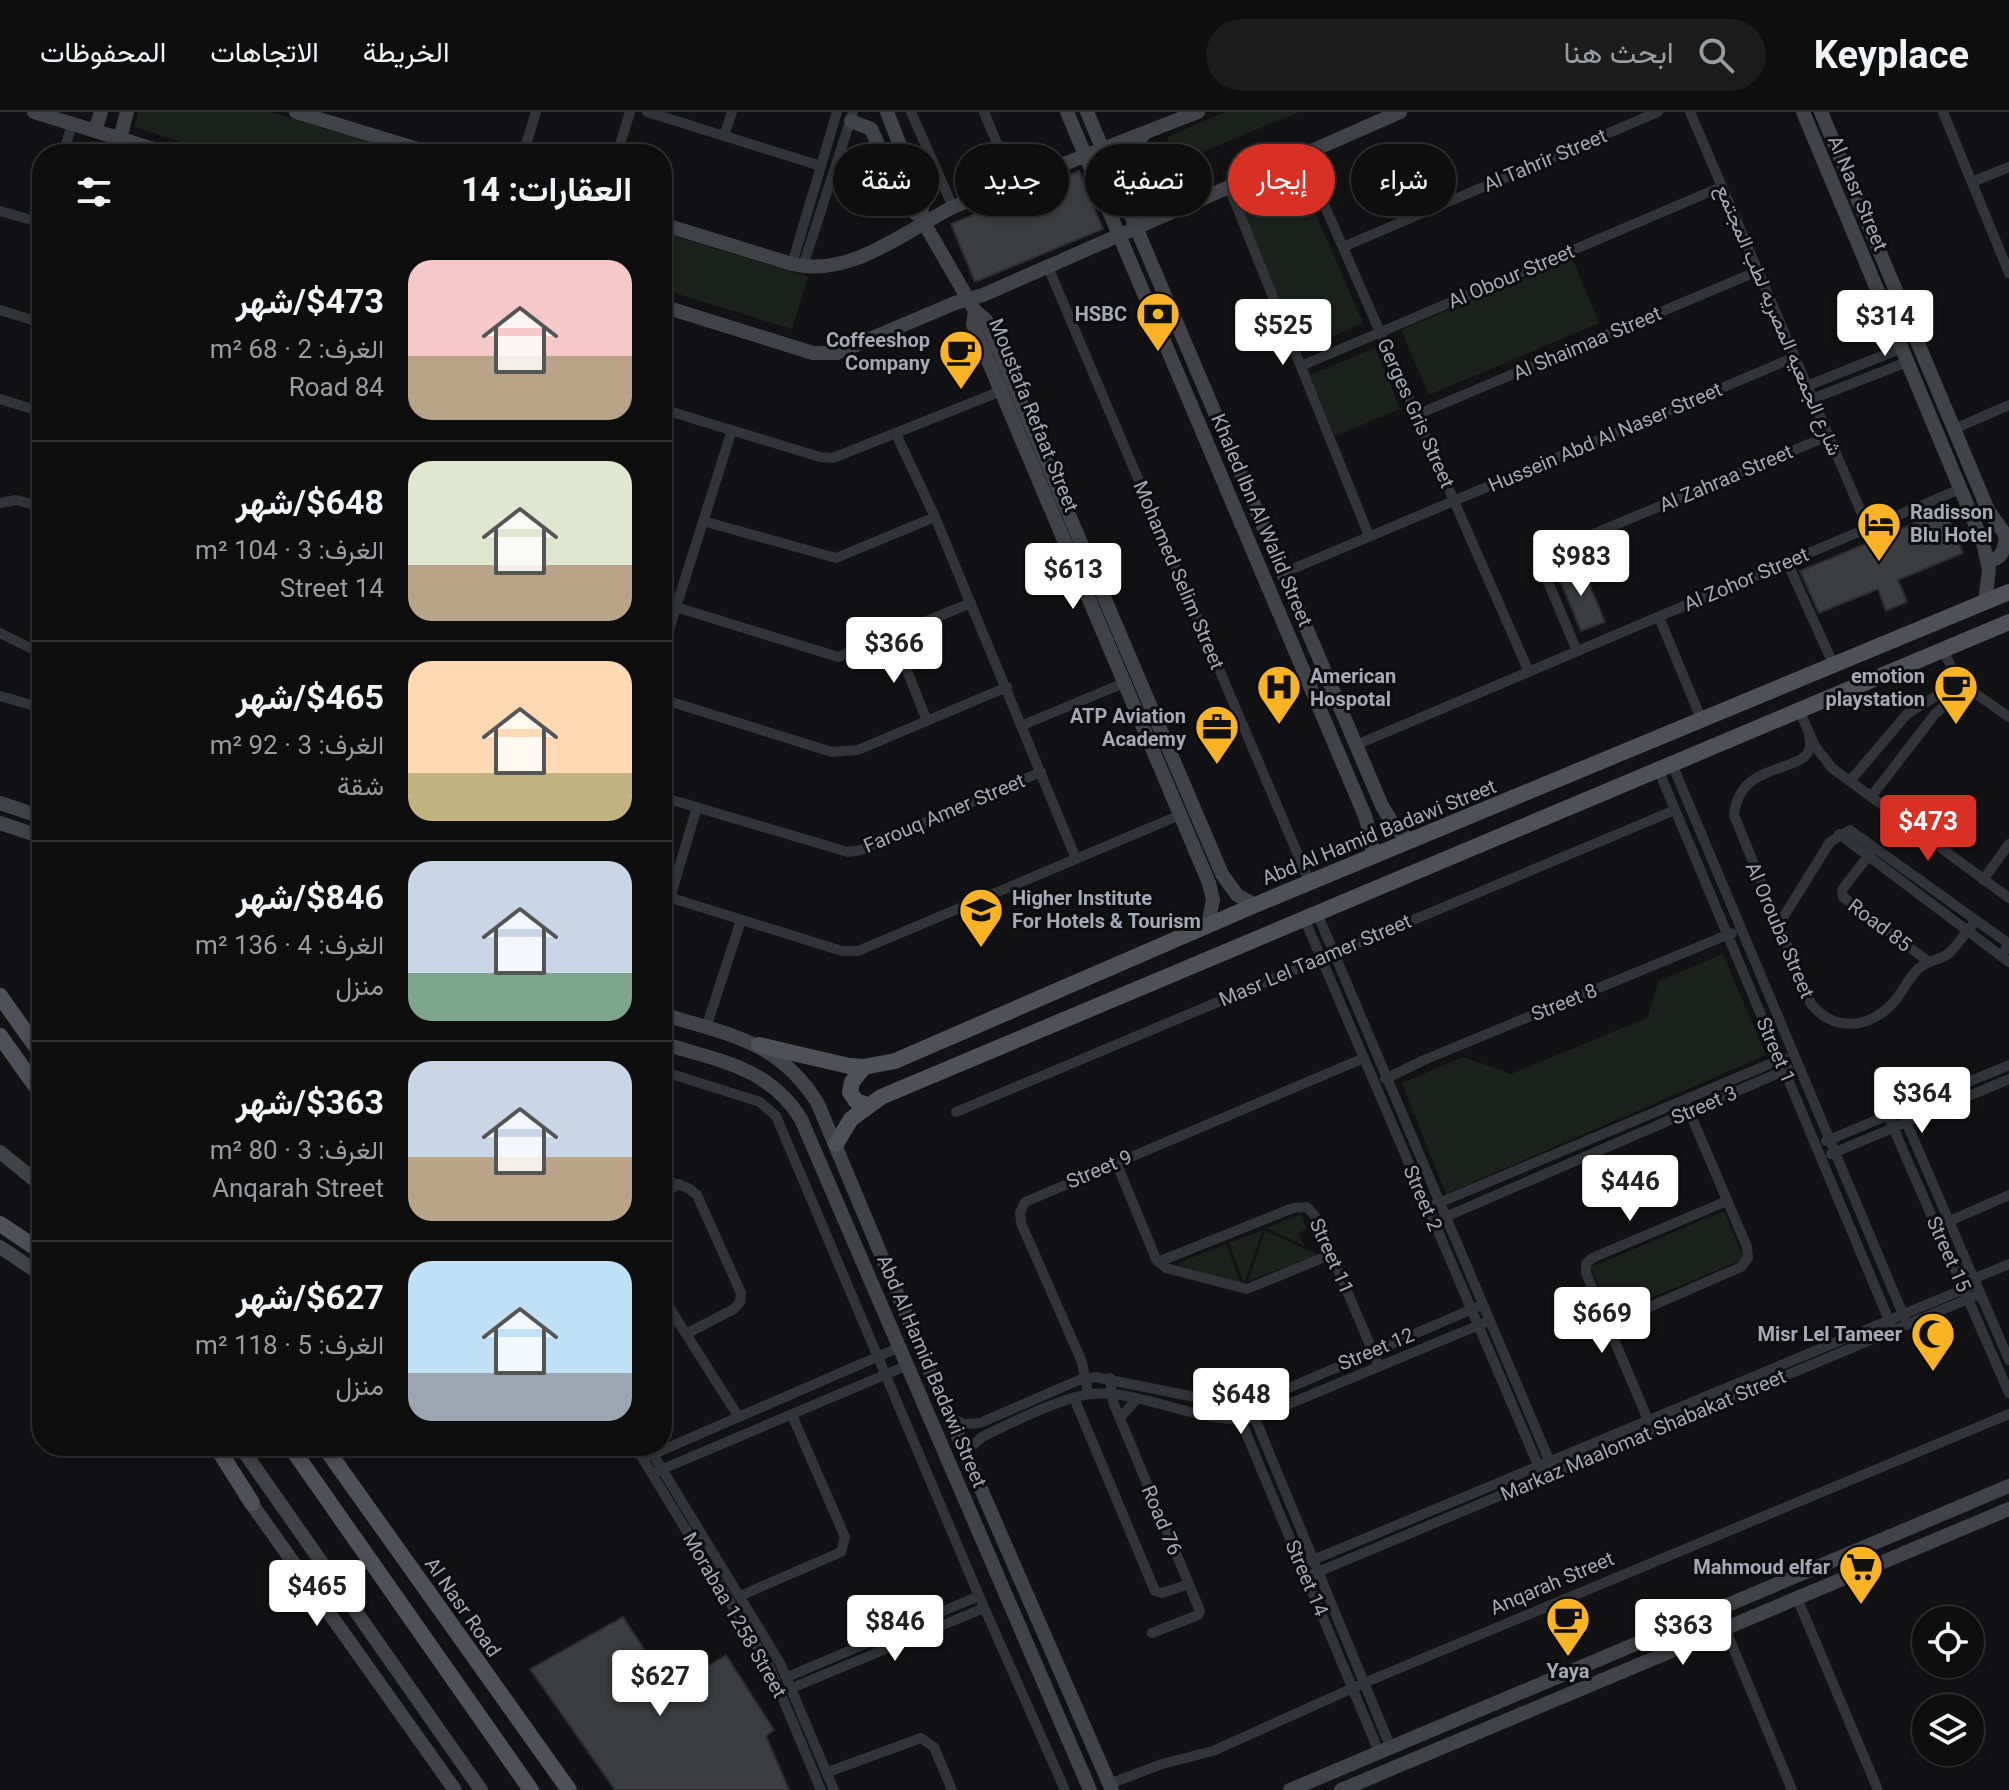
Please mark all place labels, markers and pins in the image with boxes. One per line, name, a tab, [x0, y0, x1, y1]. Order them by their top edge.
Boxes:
bank icon: HSBC	[1134, 290, 1182, 353]
pin: $314	[1838, 290, 1932, 358]
pin: $525	[1236, 299, 1330, 367]
place label: HSBC	[1075, 302, 1127, 326]
place label: Coffeeshop Company	[826, 328, 931, 375]
cafe icon: Coffeeshop Company	[937, 328, 985, 391]
hotel icon: Radisson Blu Hotel	[1855, 500, 1903, 563]
place label: Radisson Blu Hotel	[1910, 500, 1993, 547]
pin: $983	[1534, 530, 1628, 598]
pin: $613	[1026, 543, 1120, 611]
pin: $366	[847, 617, 941, 685]
hospital icon: American Hospotal	[1255, 663, 1303, 726]
cafe icon: emotion playstation	[1932, 663, 1980, 726]
place label: American Hospotal	[1310, 664, 1396, 711]
place label: emotion playstation	[1826, 664, 1925, 711]
office icon: ATP Aviation Academy	[1193, 703, 1241, 766]
place label: ATP Aviation Academy	[1070, 704, 1187, 751]
pin: $473	[1881, 795, 1975, 863]
school or university icon: Higher Institute For Hotels & Tourism	[957, 886, 1005, 949]
place label: Higher Institute For Hotels & Tourism	[1012, 886, 1201, 933]
pin: $364	[1875, 1067, 1969, 1135]
pin: $446	[1583, 1155, 1677, 1223]
pin: $669	[1555, 1287, 1649, 1355]
mosque icon: Misr Lel Tameer	[1909, 1310, 1957, 1373]
place label: Misr Lel Tameer	[1757, 1322, 1903, 1346]
pin: $648	[1194, 1368, 1288, 1436]
supermarket icon: Mahmoud elfar	[1837, 1543, 1885, 1606]
place label: Mahmoud elfar	[1693, 1555, 1831, 1579]
pin: $465	[270, 1560, 364, 1628]
pin: $846	[848, 1595, 942, 1663]
cafe icon: Yaya	[1544, 1595, 1592, 1658]
pin: $363	[1636, 1599, 1730, 1667]
pin: $627	[613, 1650, 707, 1718]
place label: Yaya	[1547, 1659, 1590, 1683]

